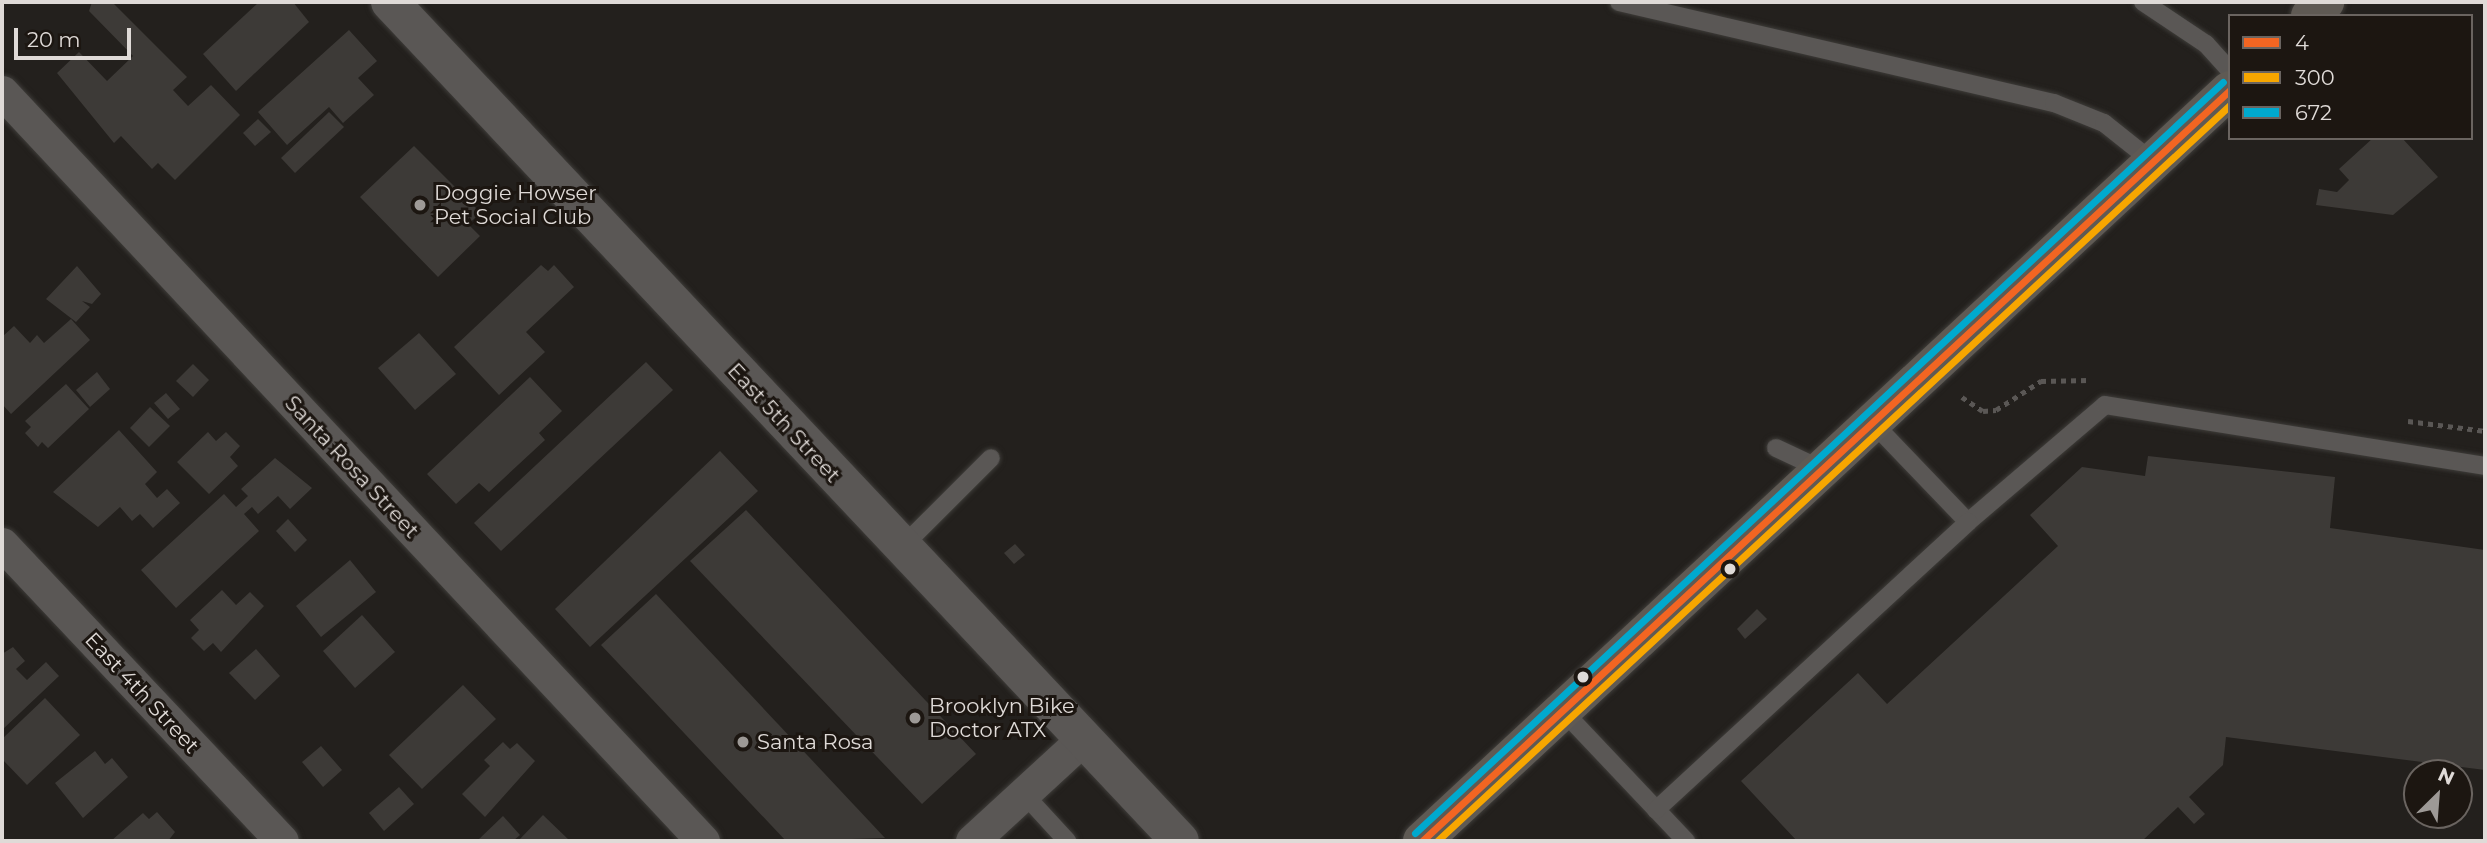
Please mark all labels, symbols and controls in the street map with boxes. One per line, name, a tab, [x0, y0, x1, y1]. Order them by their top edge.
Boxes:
scale bar	[18, 14, 135, 58]
legend	[2228, 14, 2473, 140]
text: 20 m	[27, 27, 81, 52]
text: 4	[2295, 30, 2309, 55]
text: 300	[2295, 65, 2335, 90]
text: 672	[2295, 100, 2332, 125]
place label: Doggie Howser Pet Social Club	[434, 180, 597, 230]
marker: Doggie Howser Pet Social Club	[412, 197, 428, 213]
street label: East 5th Street	[722, 358, 846, 488]
street label: Santa Rosa Street	[280, 391, 424, 543]
unlabelled marker	[1723, 562, 1737, 576]
street label: East 4th Street	[80, 627, 204, 759]
unlabelled marker	[1576, 670, 1590, 684]
place label: Brooklyn Bike Doctor ATX	[929, 693, 1075, 743]
marker: Brooklyn Bike Doctor ATX	[907, 710, 923, 726]
place label: Santa Rosa	[757, 729, 873, 755]
marker: Santa Rosa	[735, 734, 751, 750]
north arrow	[2403, 759, 2473, 829]
text: N	[2434, 763, 2458, 790]

